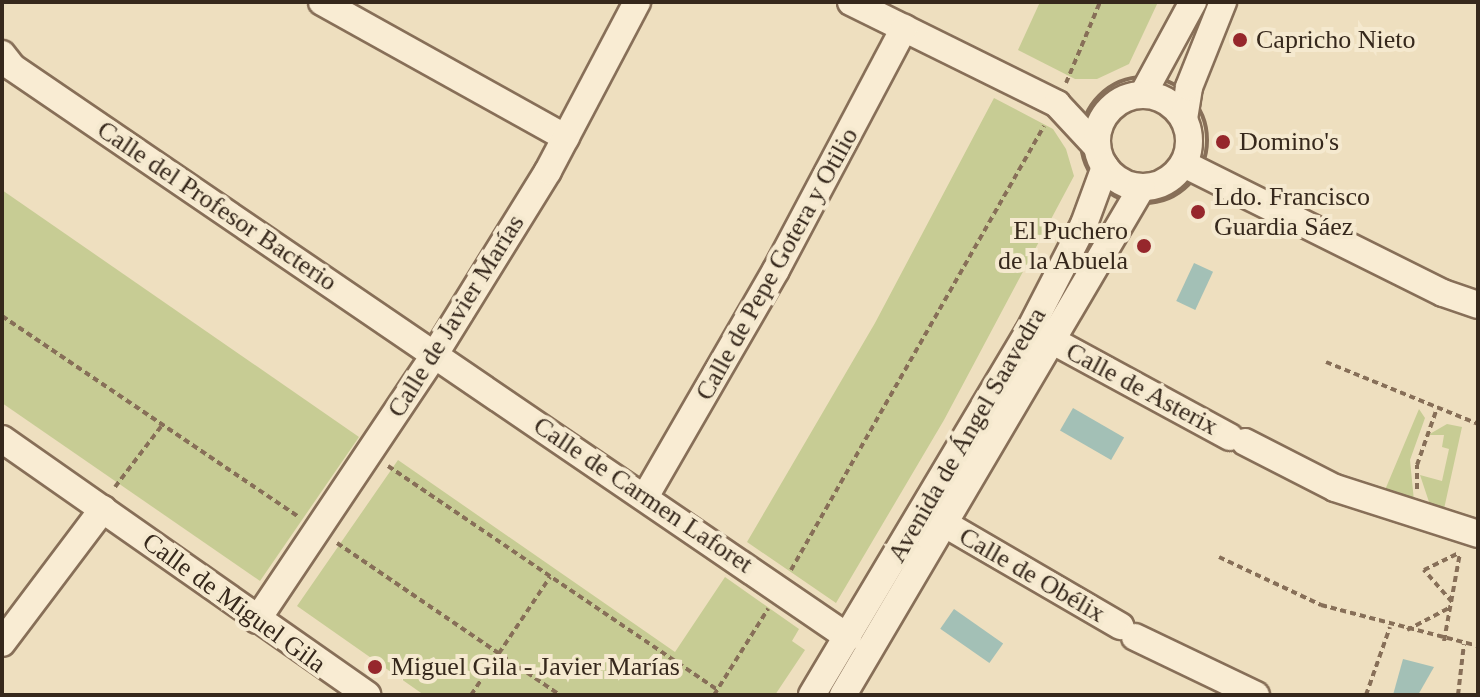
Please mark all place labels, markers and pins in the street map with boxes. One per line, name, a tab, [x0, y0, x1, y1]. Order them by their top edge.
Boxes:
place label: Capricho Nieto	[1256, 24, 1416, 56]
marker: Capricho Nieto	[1231, 31, 1249, 49]
place label: Domino's	[1239, 126, 1339, 158]
marker: Domino's	[1214, 133, 1232, 151]
place label: Ldo. Francisco Guardia Sáez	[1214, 181, 1370, 242]
marker: Ldo. Francisco Guardia Sáez	[1189, 203, 1207, 221]
place label: El Puchero de la Abuela	[997, 215, 1128, 276]
marker: El Puchero de la Abuela	[1135, 237, 1153, 255]
place label: Miguel Gila - Javier Marías	[391, 651, 680, 683]
marker: Miguel Gila - Javier Marías	[366, 658, 384, 676]

